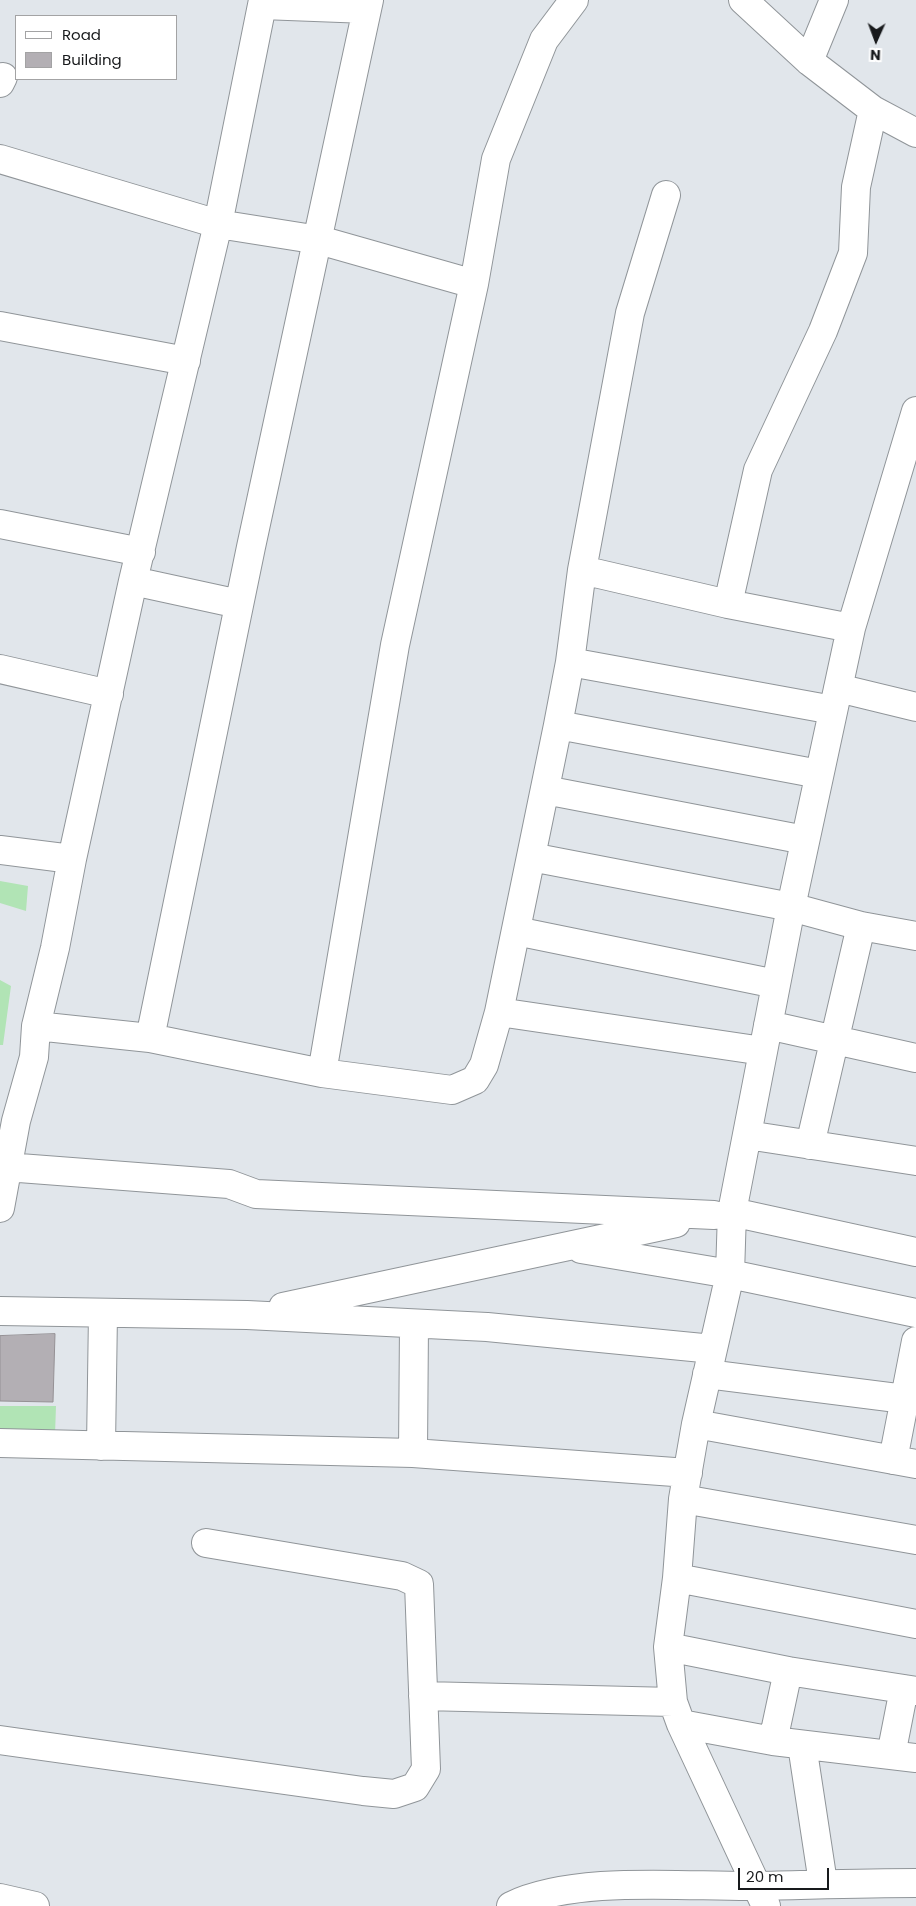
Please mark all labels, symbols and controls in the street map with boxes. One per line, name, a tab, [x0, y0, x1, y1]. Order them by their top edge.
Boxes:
legend	[15, 15, 178, 80]
north arrow	[851, 15, 901, 65]
text: Road	[62, 24, 101, 45]
text: N	[870, 45, 881, 65]
text: Building	[62, 49, 122, 70]
scale bar	[741, 1858, 832, 1890]
text: 20 m	[746, 1866, 784, 1887]

